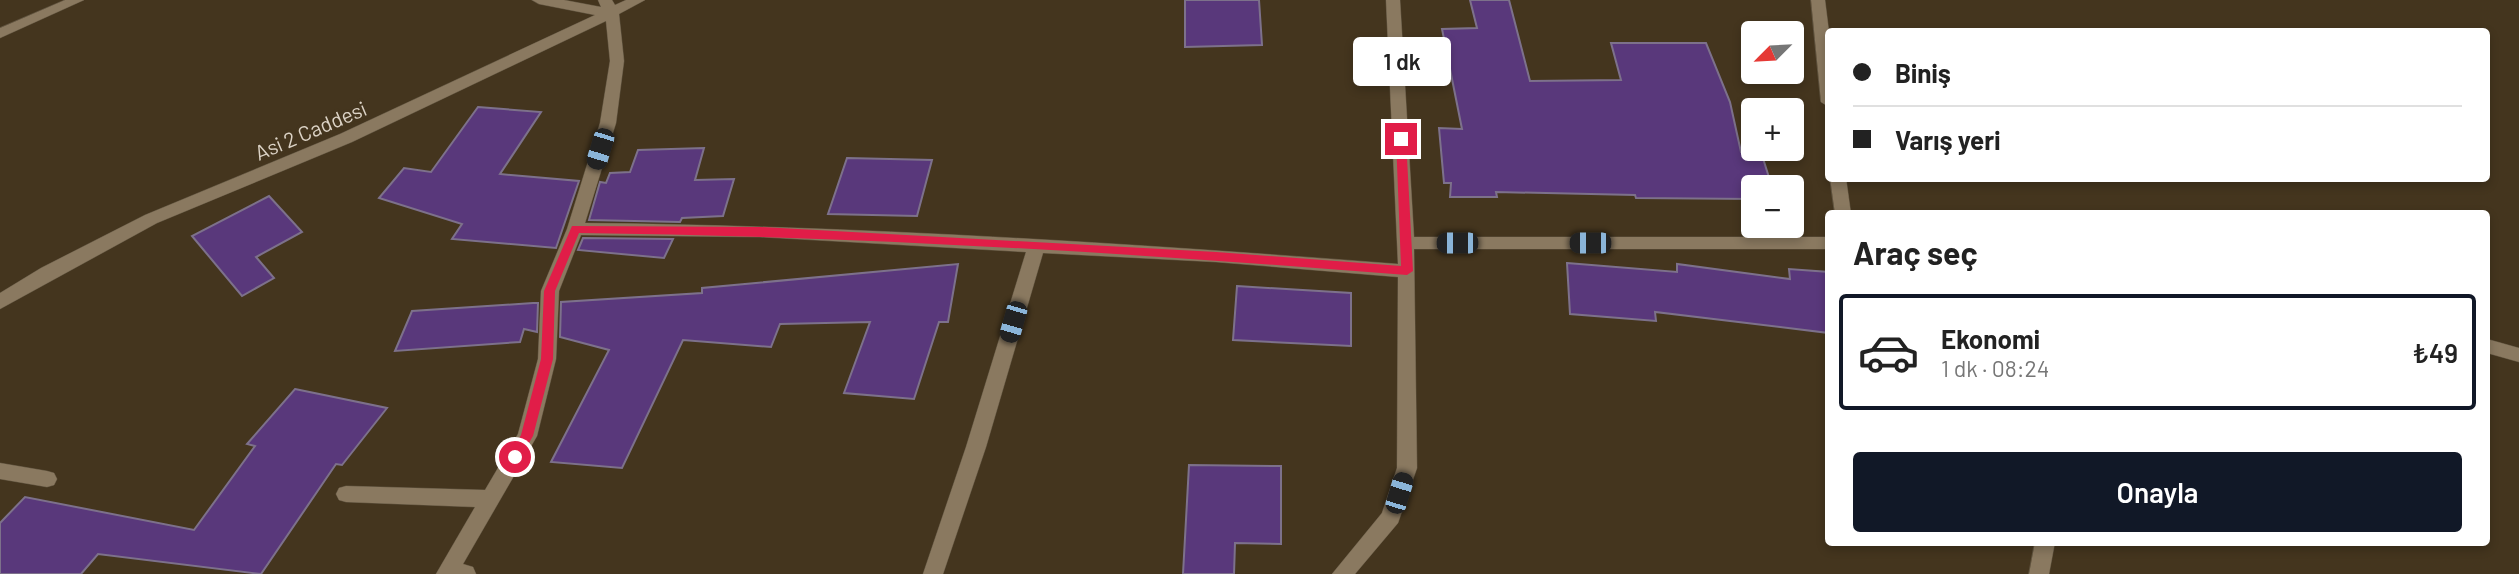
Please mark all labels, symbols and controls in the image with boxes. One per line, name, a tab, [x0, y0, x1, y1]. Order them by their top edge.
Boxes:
north arrow	[1741, 21, 1804, 84]
map controls	[1741, 21, 1804, 238]
callout: 1 dk	[1352, 38, 1450, 86]
text: 1 dk	[1383, 47, 1421, 75]
text: Biniş	[1895, 57, 1951, 88]
street label: Asi 2 Caddesi	[250, 95, 370, 165]
button: +	[1741, 98, 1804, 161]
route end	[1385, 123, 1417, 155]
text: Varış yeri	[1895, 124, 2000, 155]
car	[584, 126, 617, 172]
button: −	[1741, 175, 1804, 238]
car	[1437, 233, 1479, 254]
car	[1570, 233, 1612, 254]
text: Araç seç	[1853, 233, 1978, 271]
car	[998, 299, 1029, 345]
icon: car	[1857, 321, 1920, 384]
text: Ekonomi	[1941, 323, 2040, 354]
text: ₺49	[2412, 337, 2458, 368]
text: 1 dk · 08:24	[1941, 354, 2050, 382]
route start	[499, 441, 531, 473]
button: Onayla	[1853, 452, 2462, 532]
car	[1383, 470, 1416, 516]

